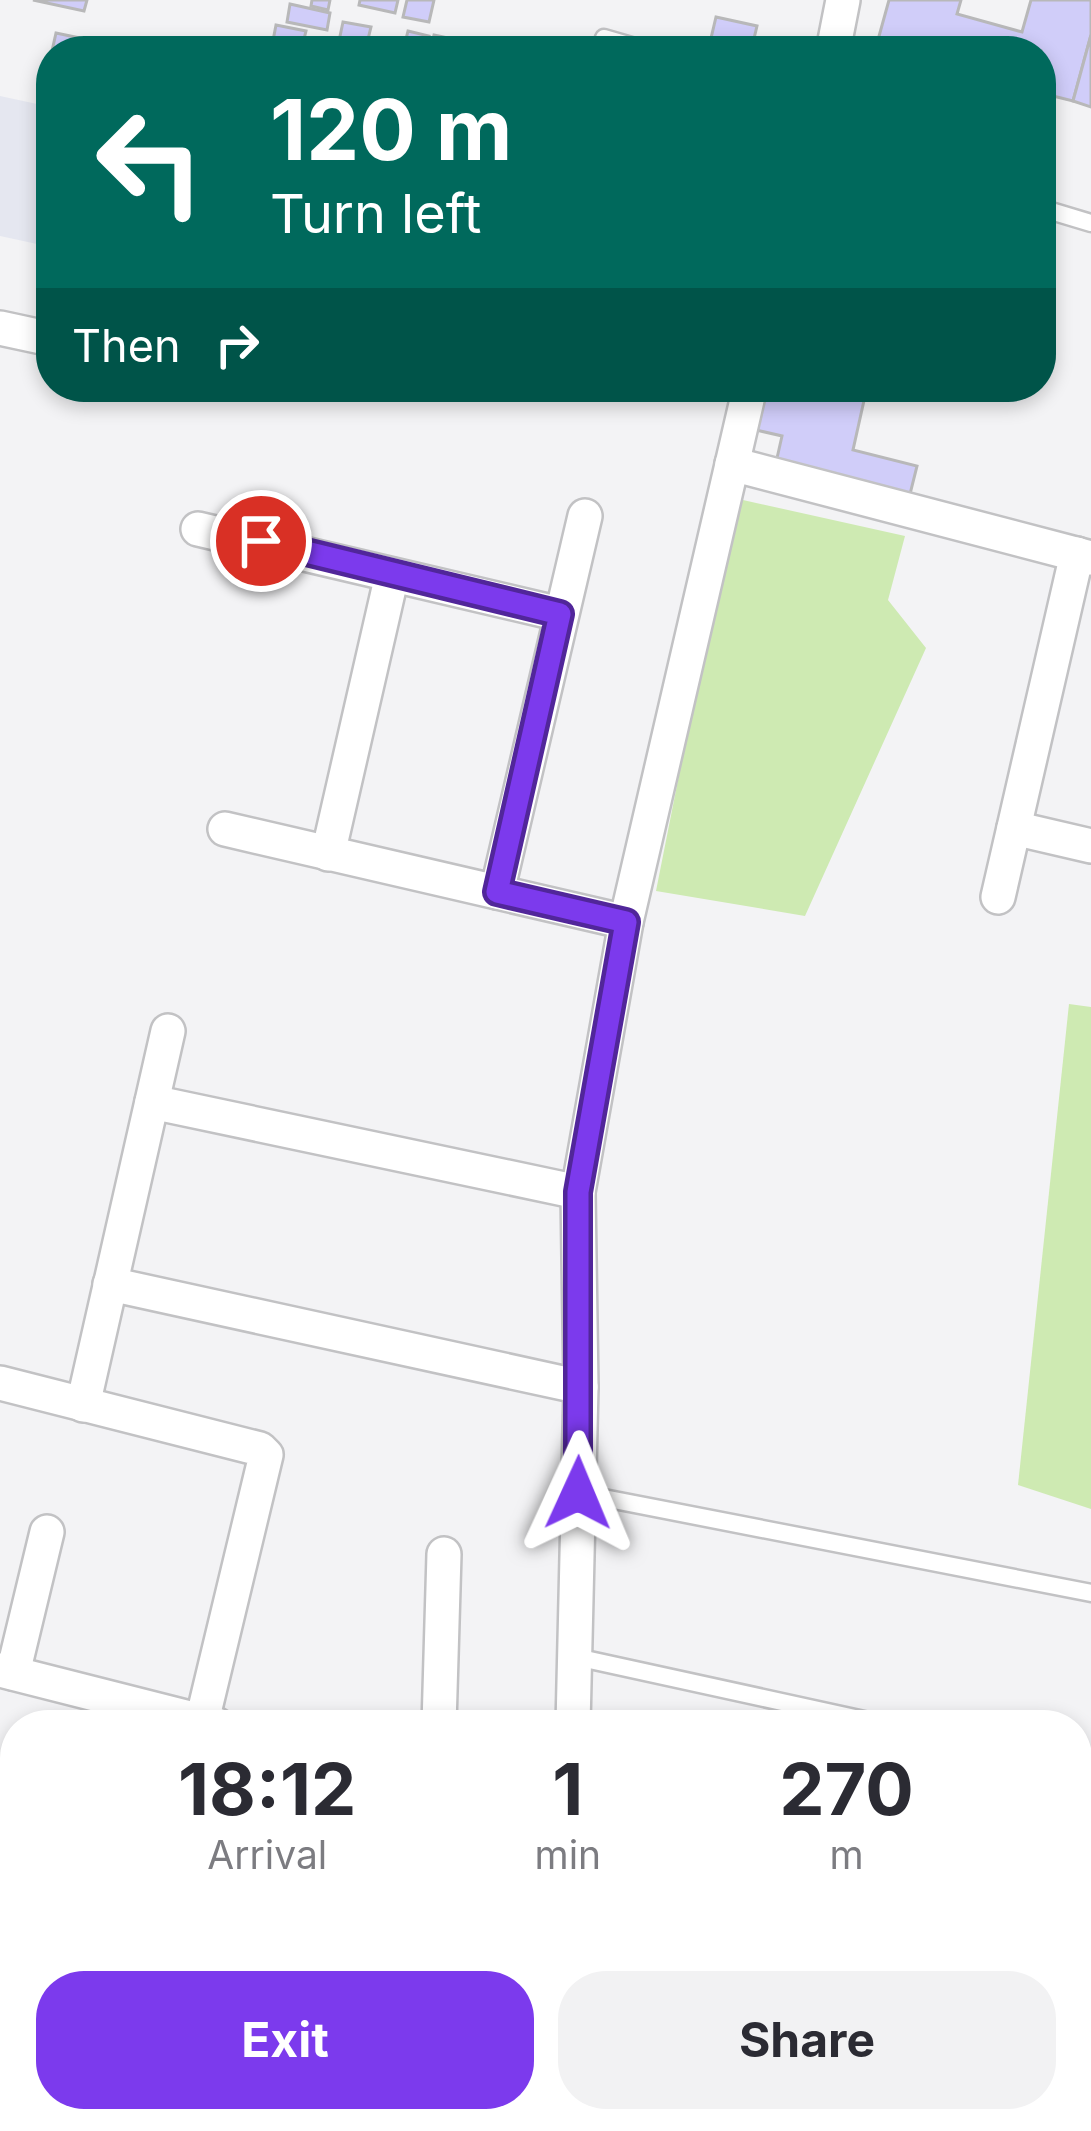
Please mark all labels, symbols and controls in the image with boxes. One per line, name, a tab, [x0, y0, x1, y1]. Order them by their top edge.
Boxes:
text: 120 m	[270, 79, 512, 180]
icon: left	[72, 84, 228, 240]
text: Turn left	[270, 181, 481, 246]
icon: right	[204, 312, 270, 378]
text: Then	[72, 318, 180, 373]
pin	[210, 490, 312, 592]
icon: arrive	[228, 508, 294, 574]
position arrow	[515, 1430, 641, 1556]
text: 18:12	[178, 1745, 356, 1832]
text: 1	[552, 1745, 583, 1832]
text: 270	[779, 1745, 914, 1832]
text: Arrival	[207, 1831, 327, 1878]
text: min	[535, 1831, 601, 1878]
text: m	[829, 1831, 864, 1878]
button: Exit	[36, 1971, 534, 2109]
button: Share	[558, 1971, 1056, 2109]

